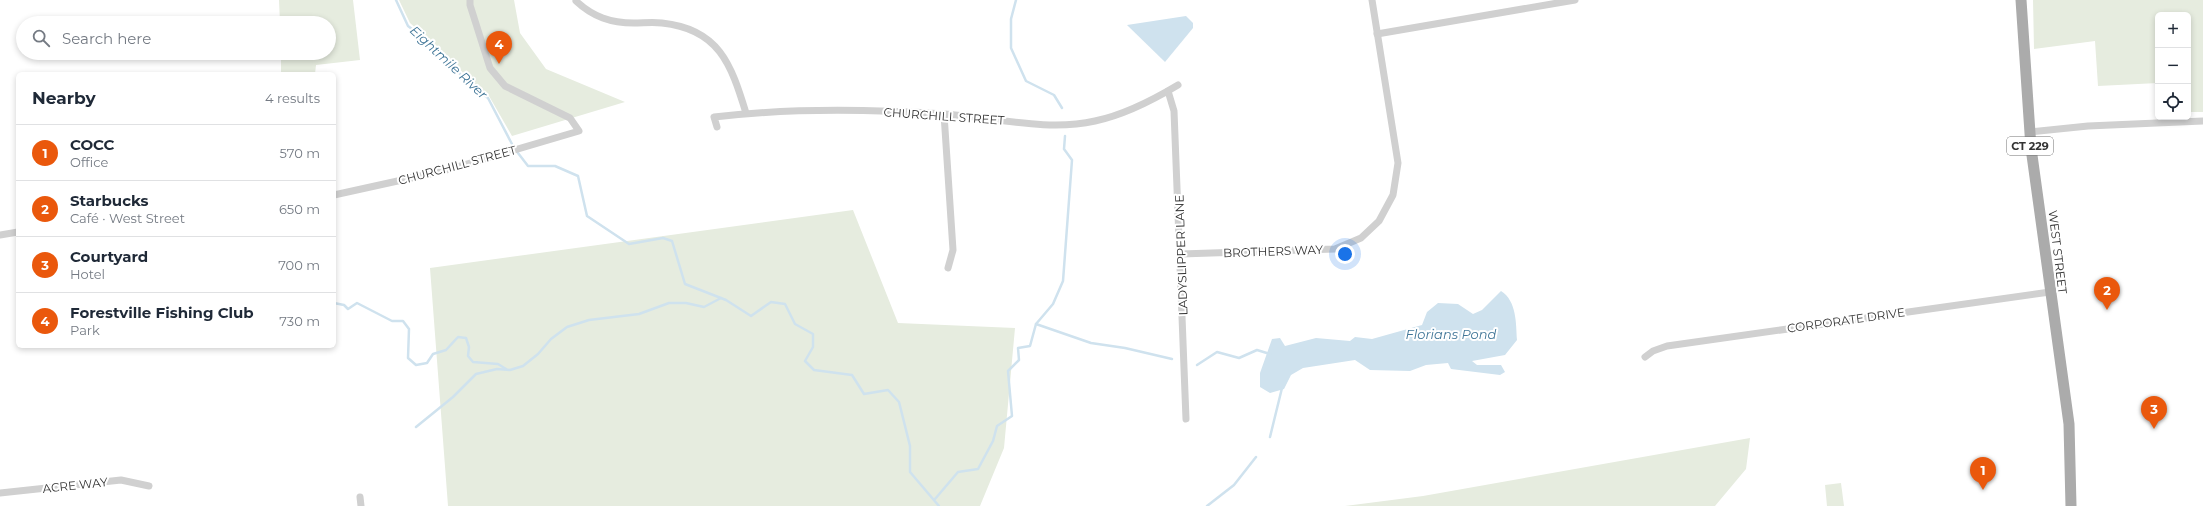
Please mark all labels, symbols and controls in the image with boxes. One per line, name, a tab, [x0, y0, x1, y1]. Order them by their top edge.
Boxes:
map controls	[2155, 12, 2191, 120]
button: +	[2155, 12, 2191, 48]
search box	[16, 16, 336, 60]
water label: Eightmile River	[407, 22, 492, 102]
icon: search	[30, 27, 52, 49]
text: Search here	[62, 29, 151, 48]
pin: 4	[486, 31, 512, 64]
button: −	[2155, 48, 2191, 84]
button: locate	[2155, 84, 2191, 120]
text: Nearby	[32, 88, 96, 108]
text: 4 results	[265, 90, 320, 106]
street label: CHURCHILL STREET	[883, 104, 1005, 128]
text: COCC	[70, 135, 114, 154]
road number: CT 229	[2007, 137, 2053, 155]
street label: CHURCHILL STREET	[396, 142, 518, 188]
text: 1	[42, 145, 48, 161]
text: 570 m	[280, 145, 320, 161]
text: Office	[70, 154, 108, 170]
text: Starbucks	[70, 191, 148, 210]
street label: LADYSLIPPER LANE	[1171, 194, 1191, 316]
text: 2	[41, 201, 49, 217]
text: 650 m	[279, 201, 320, 217]
street label: WEST STREET	[2045, 209, 2071, 295]
text: Café · West Street	[70, 210, 185, 226]
street label: BROTHERS WAY	[1223, 242, 1324, 260]
your location	[1335, 244, 1355, 264]
text: Courtyard	[70, 247, 148, 266]
text: 3	[41, 257, 49, 273]
text: 700 m	[278, 257, 320, 273]
text: Hotel	[70, 266, 105, 282]
pin: 2	[2094, 277, 2120, 310]
text: Forestville Fishing Club	[70, 303, 254, 322]
street label: CORPORATE DRIVE	[1786, 304, 1906, 336]
text: 4	[41, 313, 49, 329]
text: 730 m	[279, 313, 320, 329]
text: Park	[70, 322, 100, 338]
water label: Florians Pond	[1406, 326, 1497, 342]
pin: 3	[2141, 396, 2167, 429]
pin: 1	[1970, 457, 1996, 490]
street label: ACRE WAY	[42, 474, 109, 496]

